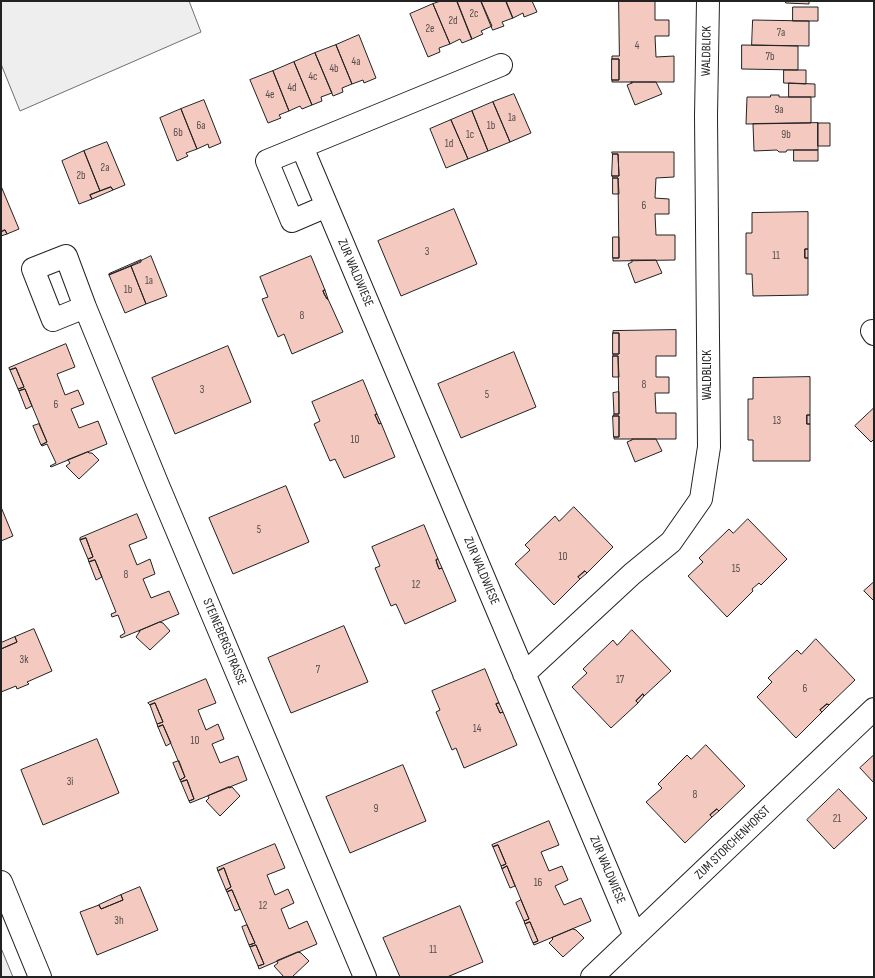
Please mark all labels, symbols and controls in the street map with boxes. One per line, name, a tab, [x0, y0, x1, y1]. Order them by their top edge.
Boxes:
house number: 2c	[470, 7, 478, 21]
house number: 2d	[448, 14, 458, 28]
house number: 2e	[426, 22, 434, 36]
street label: WALDBLICK	[699, 26, 715, 76]
house number: 7a	[777, 26, 785, 40]
house number: 4	[635, 39, 639, 53]
house number: 7b	[766, 50, 774, 64]
house number: 4a	[352, 55, 360, 69]
house number: 4b	[329, 62, 339, 76]
house number: 4c	[309, 70, 317, 84]
house number: 4d	[287, 81, 297, 95]
house number: 4e	[265, 88, 275, 102]
house number: 9a	[774, 103, 784, 117]
house number: 1a	[508, 111, 516, 125]
house number: 6a	[196, 119, 206, 133]
house number: 1b	[487, 119, 495, 133]
house number: 6b	[173, 126, 183, 140]
house number: 1c	[466, 128, 474, 142]
house number: 9b	[781, 128, 791, 142]
house number: 1d	[445, 137, 453, 151]
house number: 2a	[101, 161, 109, 175]
house number: 2b	[76, 169, 86, 183]
house number: 6	[642, 199, 646, 213]
street label: ZUR WALDWIESE	[334, 237, 376, 309]
house number: 3	[425, 245, 429, 259]
house number: 11	[772, 249, 780, 263]
house number: 1a	[145, 274, 153, 288]
house number: 1b	[124, 283, 132, 297]
house number: 8	[300, 309, 304, 323]
street label: WALDBLICK	[700, 350, 716, 400]
house number: 8	[642, 378, 646, 392]
house number: 3	[200, 383, 204, 397]
house number: 5	[485, 388, 489, 402]
house number: 6	[54, 398, 58, 412]
house number: 13	[773, 414, 781, 428]
house number: 10	[351, 433, 359, 447]
house number: 5	[257, 523, 261, 537]
street label: ZUR WALDWIESE	[460, 535, 502, 607]
house number: 10	[559, 550, 567, 564]
house number: 15	[732, 562, 740, 576]
house number: 8	[124, 568, 128, 582]
house number: 12	[412, 578, 420, 592]
street label: STEINEBERGSTRASSE	[199, 596, 249, 688]
house number: 3k	[20, 653, 28, 667]
house number: 7	[316, 663, 320, 677]
house number: 17	[616, 673, 624, 687]
house number: 6	[803, 682, 807, 696]
house number: 14	[473, 722, 481, 736]
house number: 10	[191, 734, 199, 748]
house number: 3i	[67, 775, 73, 789]
house number: 8	[693, 788, 697, 802]
house number: 9	[374, 802, 378, 816]
street label: ZUM STORCHENHORST	[692, 803, 774, 883]
house number: 21	[833, 812, 841, 826]
street label: ZUR WALDWIESE	[586, 834, 628, 906]
house number: 16	[534, 876, 542, 890]
house number: 12	[259, 899, 267, 913]
house number: 3h	[114, 914, 124, 928]
house number: 11	[429, 943, 437, 957]

